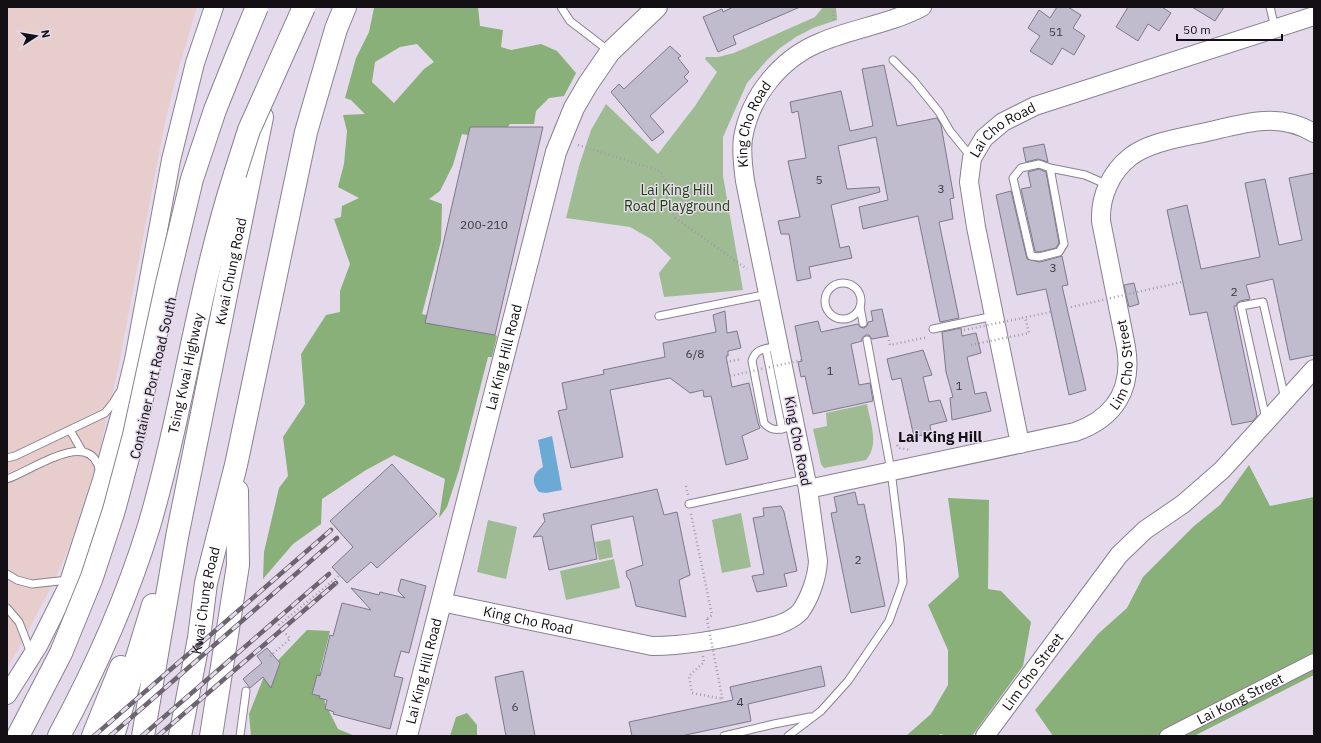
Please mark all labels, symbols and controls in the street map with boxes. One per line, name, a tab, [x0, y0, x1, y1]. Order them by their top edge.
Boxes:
north arrow	[16, 16, 56, 56]
scale bar	[1177, 16, 1282, 42]
text: 50 m	[1183, 22, 1211, 37]
house number: 51	[1049, 24, 1063, 39]
text: N	[38, 29, 53, 39]
street label: King Cho Road	[733, 77, 775, 169]
street label: Lai Cho Road	[965, 98, 1039, 161]
house number: 5	[815, 172, 823, 187]
park label: Lai King Hill Road Playground	[624, 181, 730, 215]
house number: 3	[937, 181, 945, 196]
street label: Kwai Chung Road	[211, 216, 250, 327]
house number: 200-210	[460, 217, 508, 232]
house number: 3	[1049, 260, 1057, 275]
house number: 2	[1230, 284, 1238, 299]
street label: Container Port Road South	[126, 295, 180, 461]
street label: Lai King Hill Road	[481, 302, 526, 412]
street label: Tsing Kwai Highway	[164, 311, 208, 436]
street label: Lim Cho Street	[1105, 318, 1137, 414]
house number: 6/8	[686, 346, 705, 361]
house number: 1	[826, 363, 834, 378]
house number: 1	[955, 378, 963, 393]
street label: King Cho Road	[780, 395, 816, 487]
district label: Lai King Hill	[898, 427, 982, 446]
street label: Kwai Chung Road	[187, 545, 224, 656]
house number: 2	[854, 552, 862, 567]
street label: King Cho Road	[482, 602, 575, 638]
street label: Lai King Hill Road	[401, 616, 446, 726]
street label: Lim Cho Street	[998, 629, 1067, 714]
street label: Lai Kong Street	[1194, 669, 1286, 728]
house number: 4	[736, 694, 744, 709]
house number: 6	[511, 699, 519, 714]

